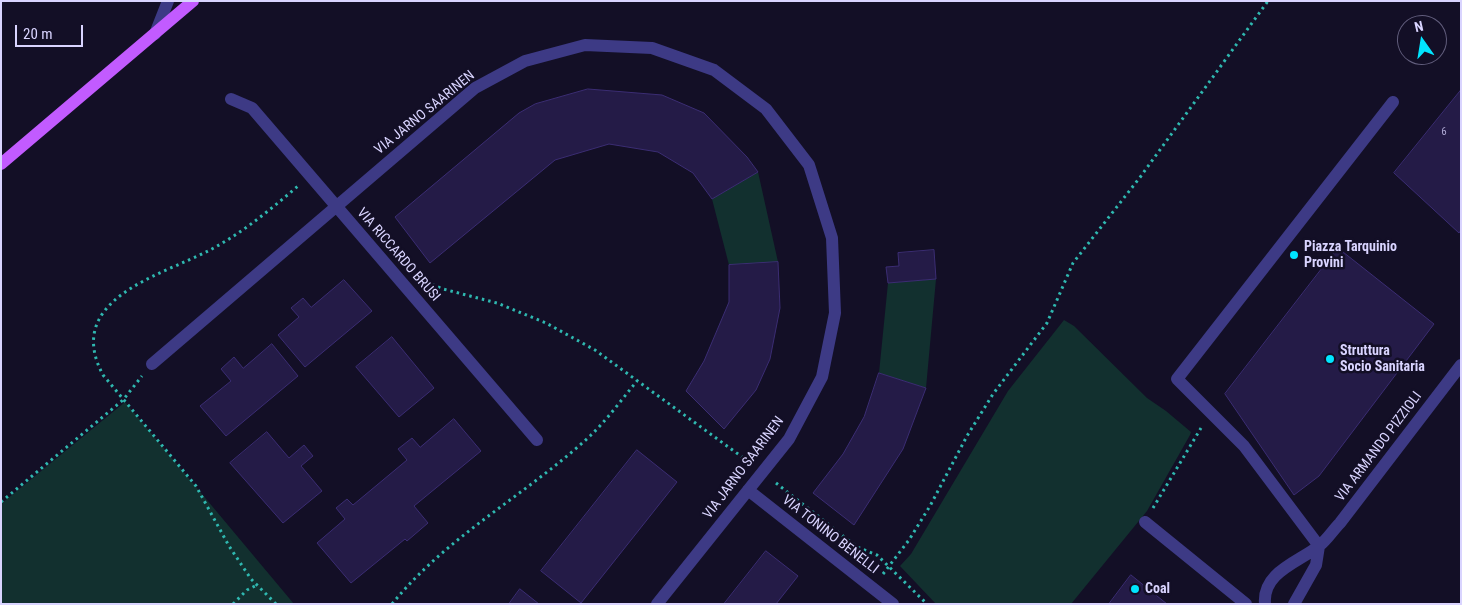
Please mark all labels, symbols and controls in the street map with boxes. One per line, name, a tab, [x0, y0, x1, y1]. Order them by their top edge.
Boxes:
scale bar	[18, 15, 85, 47]
north arrow	[1397, 15, 1447, 65]
text: N	[1413, 18, 1425, 35]
text: 20 m	[23, 25, 53, 43]
street label: VIA JARNO SAARINEN	[372, 68, 478, 158]
house number: 6	[1441, 125, 1447, 139]
street label: VIA RICCARDO BRUSI	[353, 205, 443, 305]
place label: Piazza Tarquinio Provini	[1304, 239, 1397, 272]
marker: Piazza Tarquinio Provini	[1288, 249, 1300, 261]
place label: Struttura Socio Sanitaria	[1340, 343, 1425, 376]
marker: Struttura Socio Sanitaria	[1324, 353, 1336, 365]
street label: VIA ARMANDO PIZZIOLI	[1332, 389, 1426, 505]
street label: VIA JARNO SAARINEN	[700, 413, 788, 523]
street label: VIA TONINO BENELLI	[778, 492, 882, 578]
place label: Coal	[1145, 581, 1170, 597]
marker: Coal	[1129, 583, 1141, 595]

